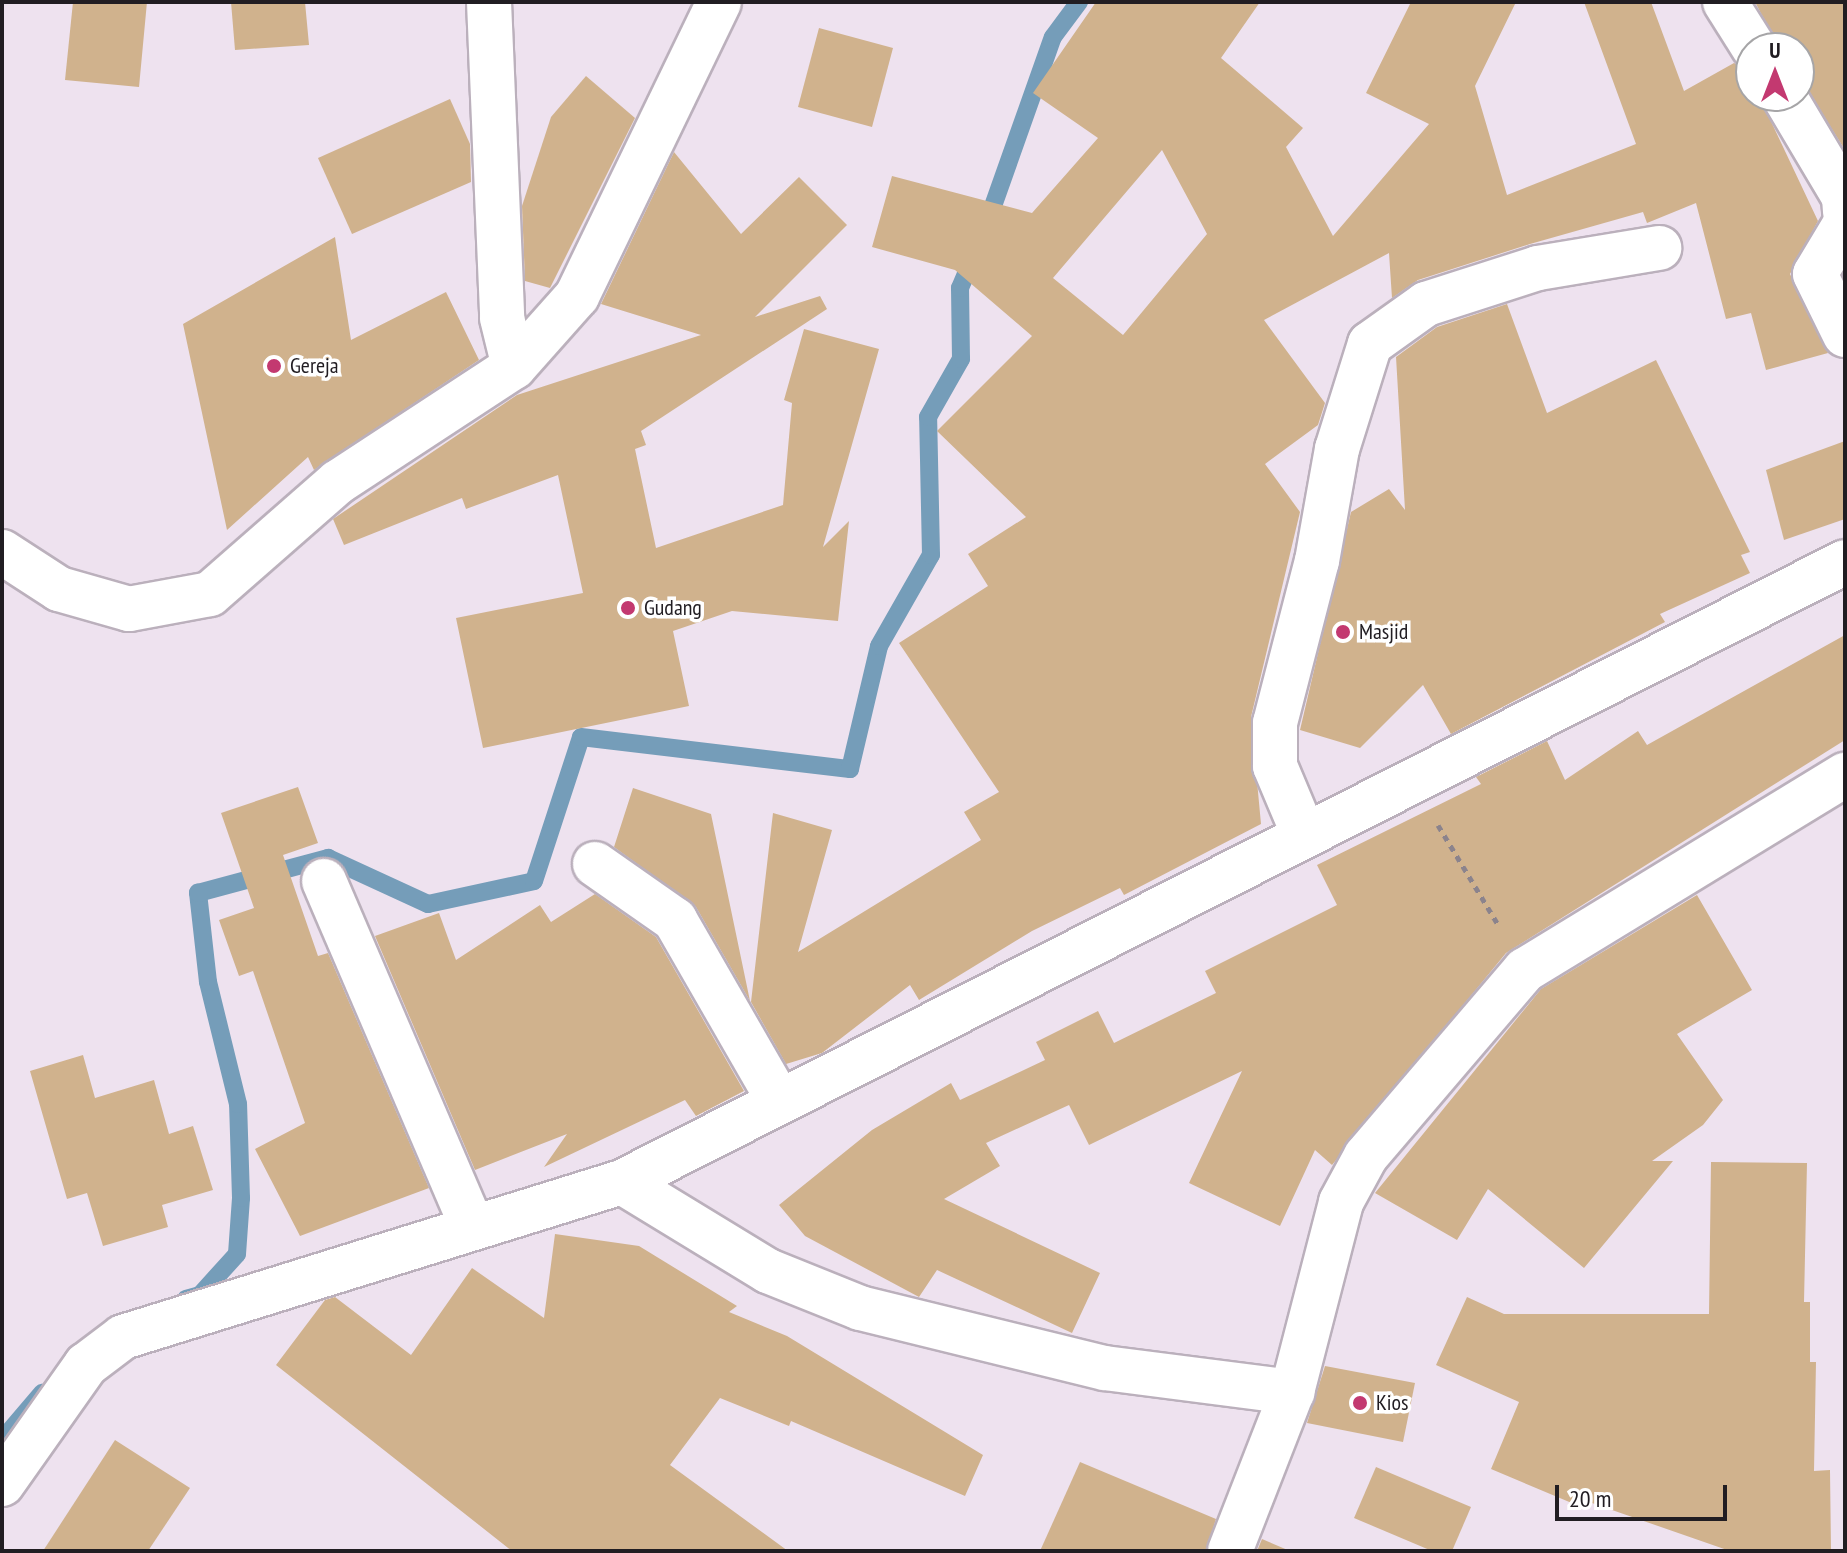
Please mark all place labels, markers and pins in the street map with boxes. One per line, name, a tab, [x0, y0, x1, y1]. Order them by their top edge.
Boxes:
place label: Gereja	[290, 353, 339, 379]
marker: Gereja	[265, 357, 283, 375]
place label: Gudang	[644, 595, 702, 621]
marker: Gudang	[619, 599, 637, 617]
place label: Masjid	[1359, 619, 1408, 645]
marker: Masjid	[1334, 623, 1352, 641]
place label: Kios	[1376, 1390, 1409, 1416]
marker: Kios	[1351, 1394, 1369, 1412]

